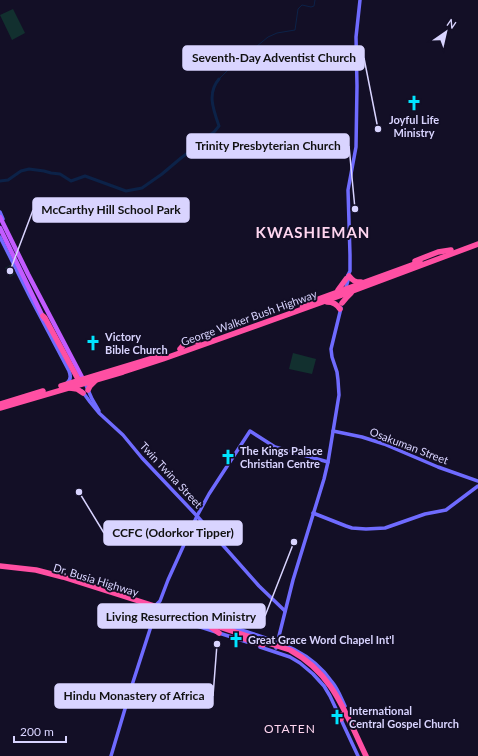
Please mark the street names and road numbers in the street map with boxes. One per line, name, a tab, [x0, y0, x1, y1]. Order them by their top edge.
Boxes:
street label: George Walker Bush Highway	[179, 287, 319, 348]
street label: Osakuman Street	[368, 425, 450, 467]
street label: Twin Twina Street	[137, 439, 205, 510]
street label: Dr. Busia Highway	[52, 560, 141, 599]

